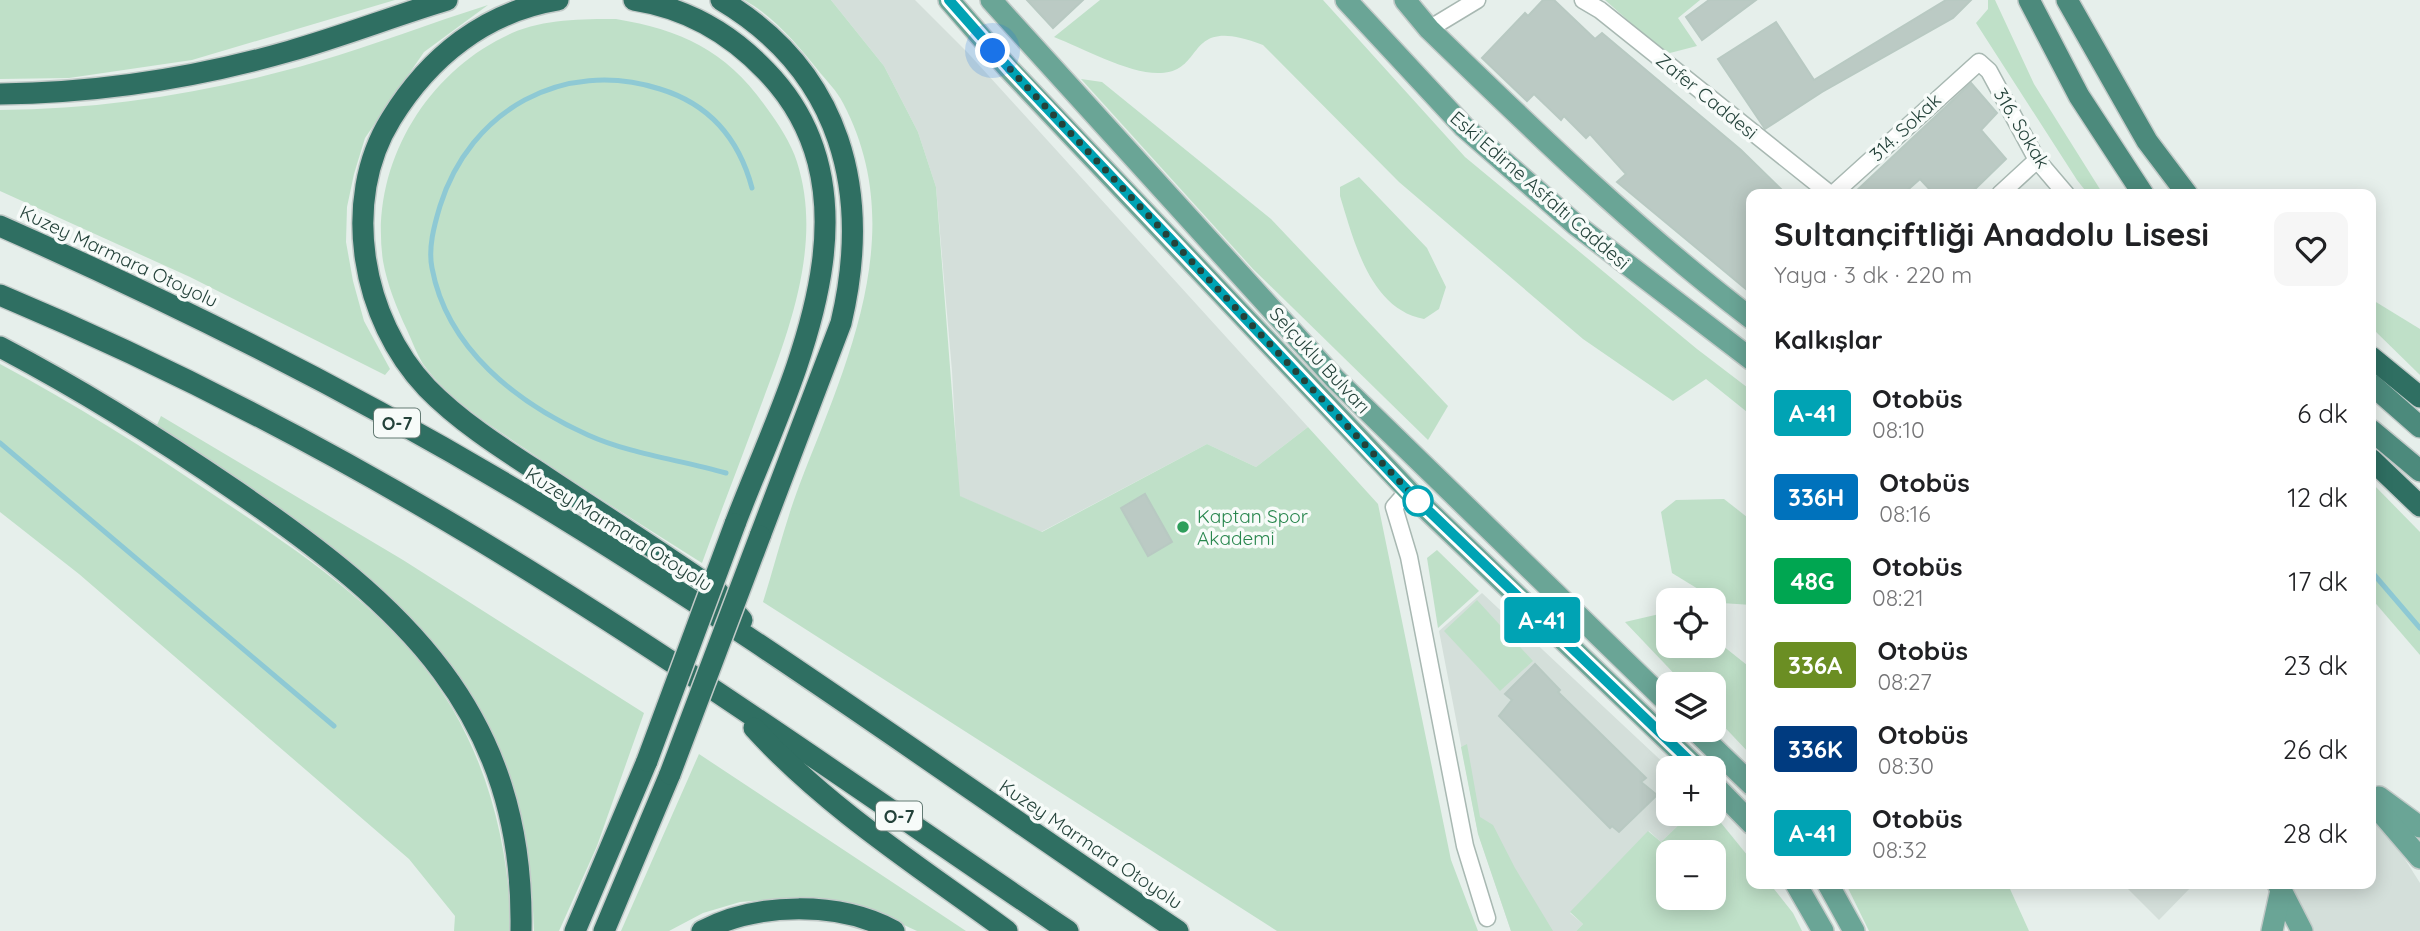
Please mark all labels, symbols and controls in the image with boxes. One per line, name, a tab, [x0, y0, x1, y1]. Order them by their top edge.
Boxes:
your location	[975, 33, 1010, 68]
street label: Zafer Caddesi	[1651, 48, 1763, 144]
street label: 316. Sokak	[1989, 83, 2055, 173]
street label: 314. Sokak	[1864, 88, 1946, 166]
street label: Eski Edirne Asfaltı Caddesi	[1445, 106, 1635, 274]
street label: Kuzey Marmara Otoyolu	[16, 200, 222, 312]
button: heart	[2274, 212, 2348, 286]
text: Sultançiftliği Anadolu Lisesi	[1774, 213, 2209, 254]
text: Yaya · 3 dk · 220 m	[1774, 260, 1972, 289]
street label: Selçuklu Bulvarı	[1265, 302, 1375, 418]
text: Kalkışlar	[1774, 323, 1882, 356]
text: Otobüs	[1872, 382, 1963, 415]
text: 6 dk	[2297, 397, 2348, 430]
text: A-41	[1789, 398, 1836, 428]
road number: O-7	[374, 408, 420, 438]
text: 08:10	[1872, 415, 1925, 444]
street label: Kuzey Marmara Otoyolu	[521, 462, 717, 596]
text: Otobüs	[1879, 466, 1970, 499]
text: 12 dk	[2287, 481, 2348, 514]
text: 336H	[1788, 482, 1844, 512]
unlabelled marker	[1403, 486, 1433, 516]
text: 08:16	[1879, 499, 1931, 528]
place label: Kaptan Spor Akademi	[1197, 504, 1309, 550]
marker: Kaptan Spor Akademi	[1175, 519, 1191, 535]
text: Otobüs	[1872, 550, 1963, 583]
text: 17 dk	[2288, 565, 2348, 598]
text: 48G	[1791, 566, 1834, 596]
text: 08:21	[1872, 583, 1924, 612]
map controls	[1656, 588, 1726, 910]
button: locate	[1656, 588, 1726, 658]
line badge: A-41	[1493, 597, 1591, 643]
text: A-41	[1518, 605, 1566, 635]
text: Otobüs	[1877, 634, 1968, 667]
text: 23 dk	[2283, 649, 2348, 682]
text: 336A	[1788, 650, 1842, 680]
text: 08:27	[1877, 667, 1932, 696]
button: layers	[1656, 672, 1726, 742]
text: Otobüs	[1878, 718, 1968, 751]
text: 26 dk	[2283, 733, 2348, 766]
text: 336K	[1788, 734, 1843, 764]
text: 08:30	[1878, 751, 1934, 780]
button: +	[1656, 756, 1726, 826]
street label: Kuzey Marmara Otoyolu	[995, 774, 1187, 914]
road number: O-7	[876, 802, 922, 830]
text: Otobüs	[1872, 802, 1963, 835]
text: 28 dk	[2283, 817, 2348, 850]
text: A-41	[1789, 818, 1836, 848]
text: 08:32	[1872, 835, 1927, 864]
button: −	[1656, 840, 1726, 910]

